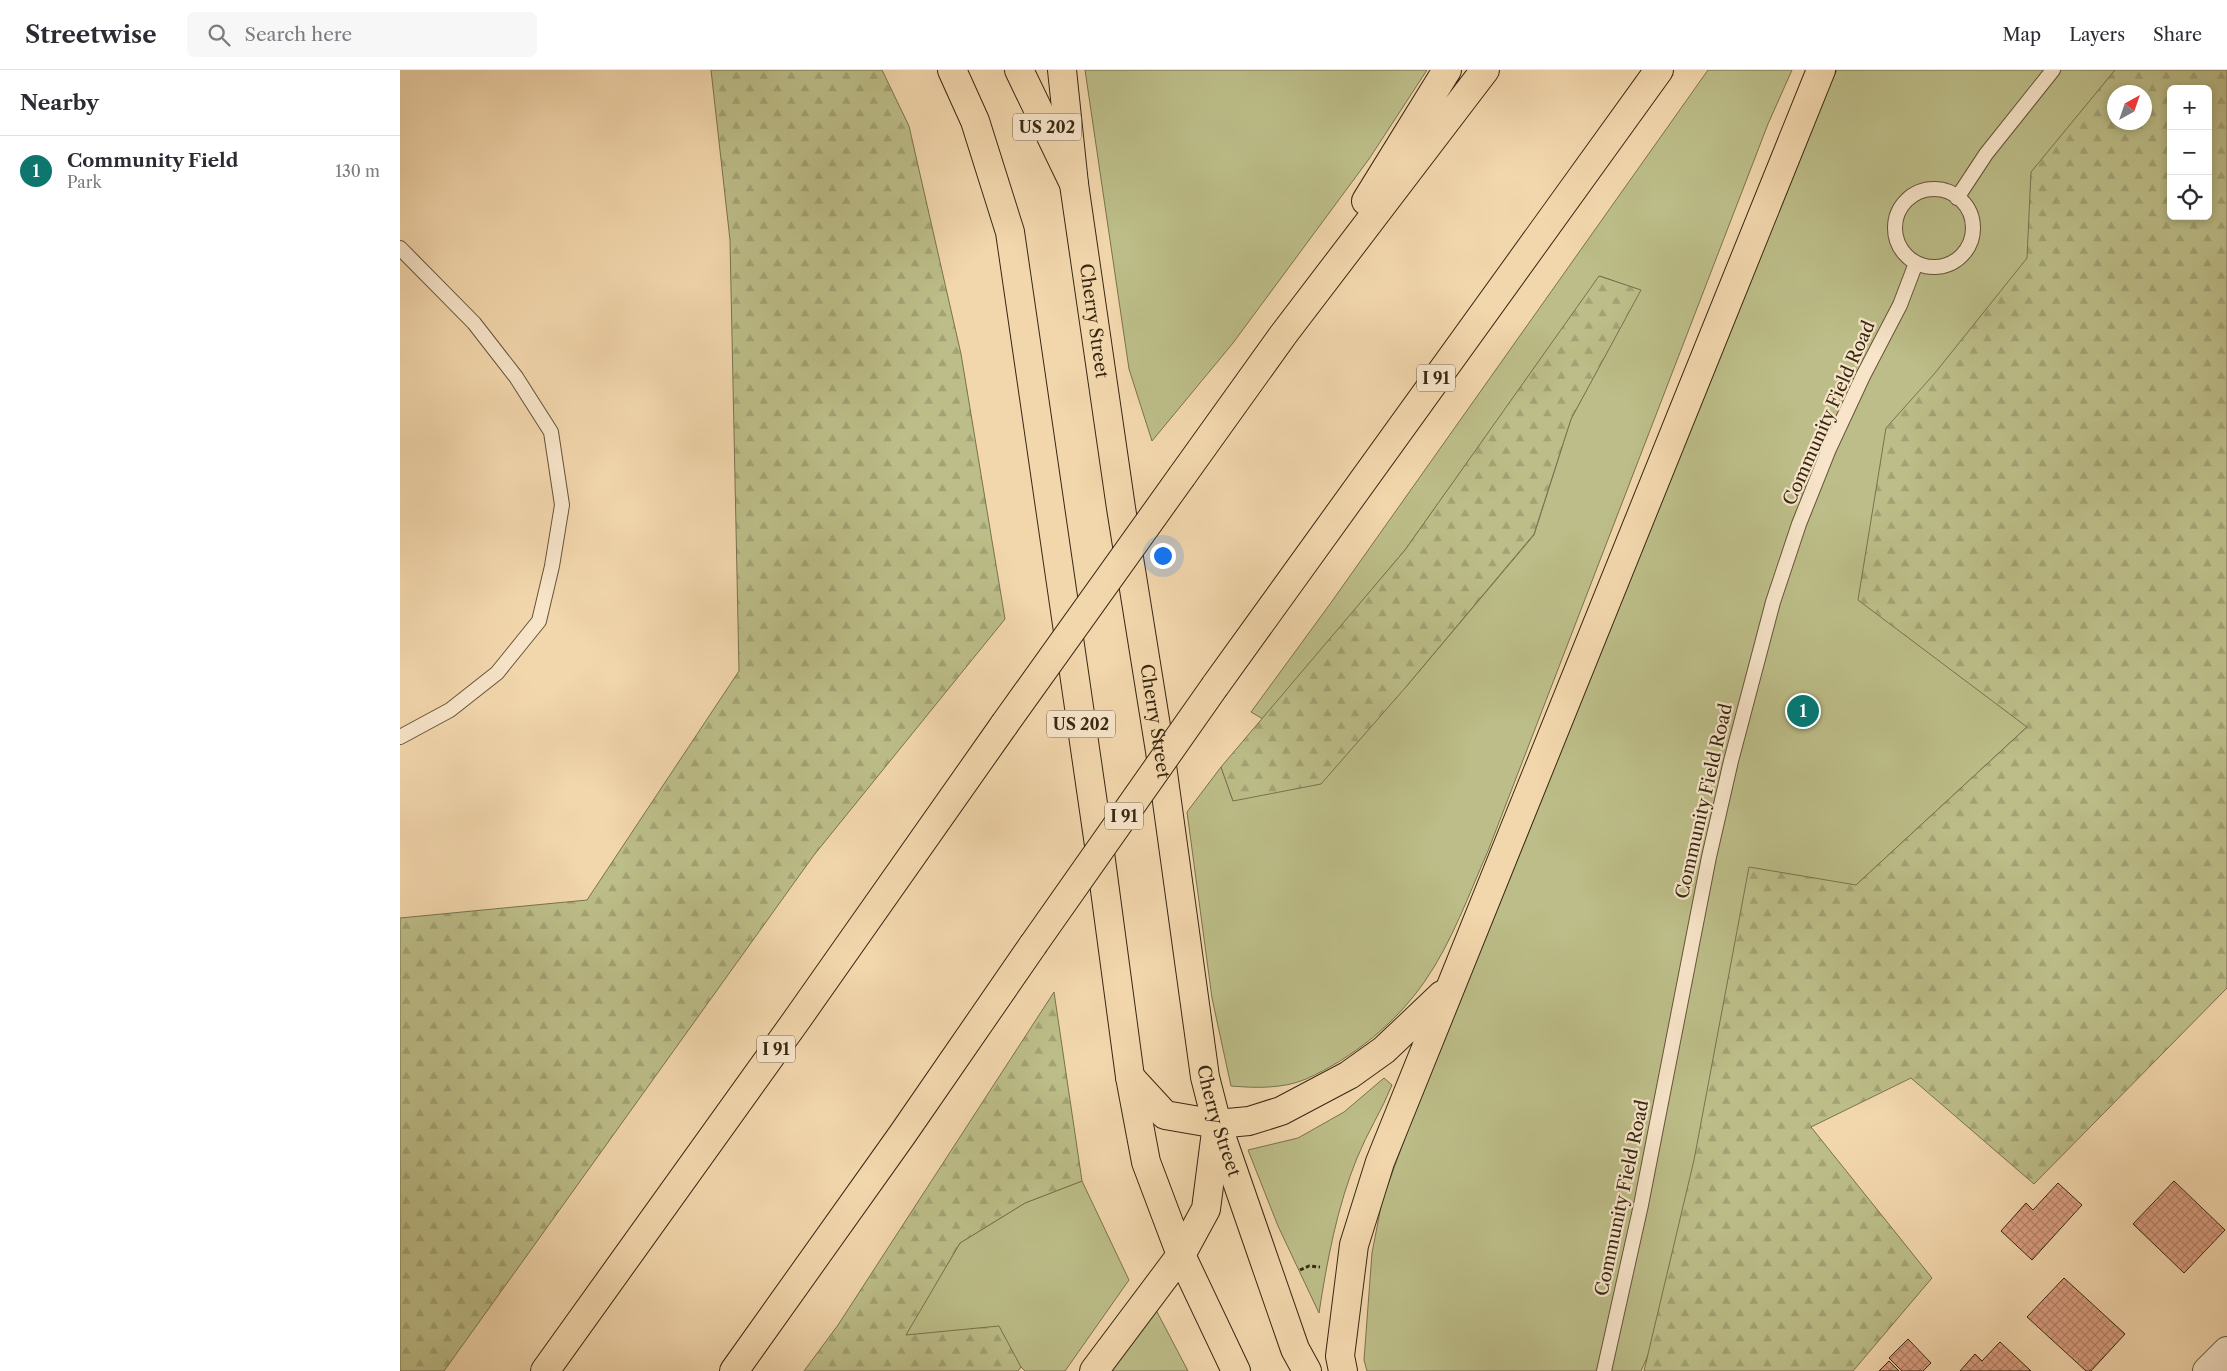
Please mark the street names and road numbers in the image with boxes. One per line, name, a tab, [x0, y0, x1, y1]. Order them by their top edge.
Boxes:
road number: US 202	[1013, 114, 1081, 140]
street label: Cherry Street	[1075, 262, 1113, 380]
street label: Community Field Road	[1778, 317, 1880, 509]
road number: I 91	[1417, 364, 1455, 392]
street label: Cherry Street	[1135, 662, 1175, 781]
street label: Community Field Road	[1671, 701, 1737, 901]
road number: US 202	[1047, 711, 1115, 738]
road number: I 91	[1105, 802, 1143, 829]
road number: I 91	[757, 1036, 795, 1062]
street label: Cherry Street	[1192, 1064, 1246, 1180]
street label: Community Field Road	[1590, 1098, 1654, 1298]

